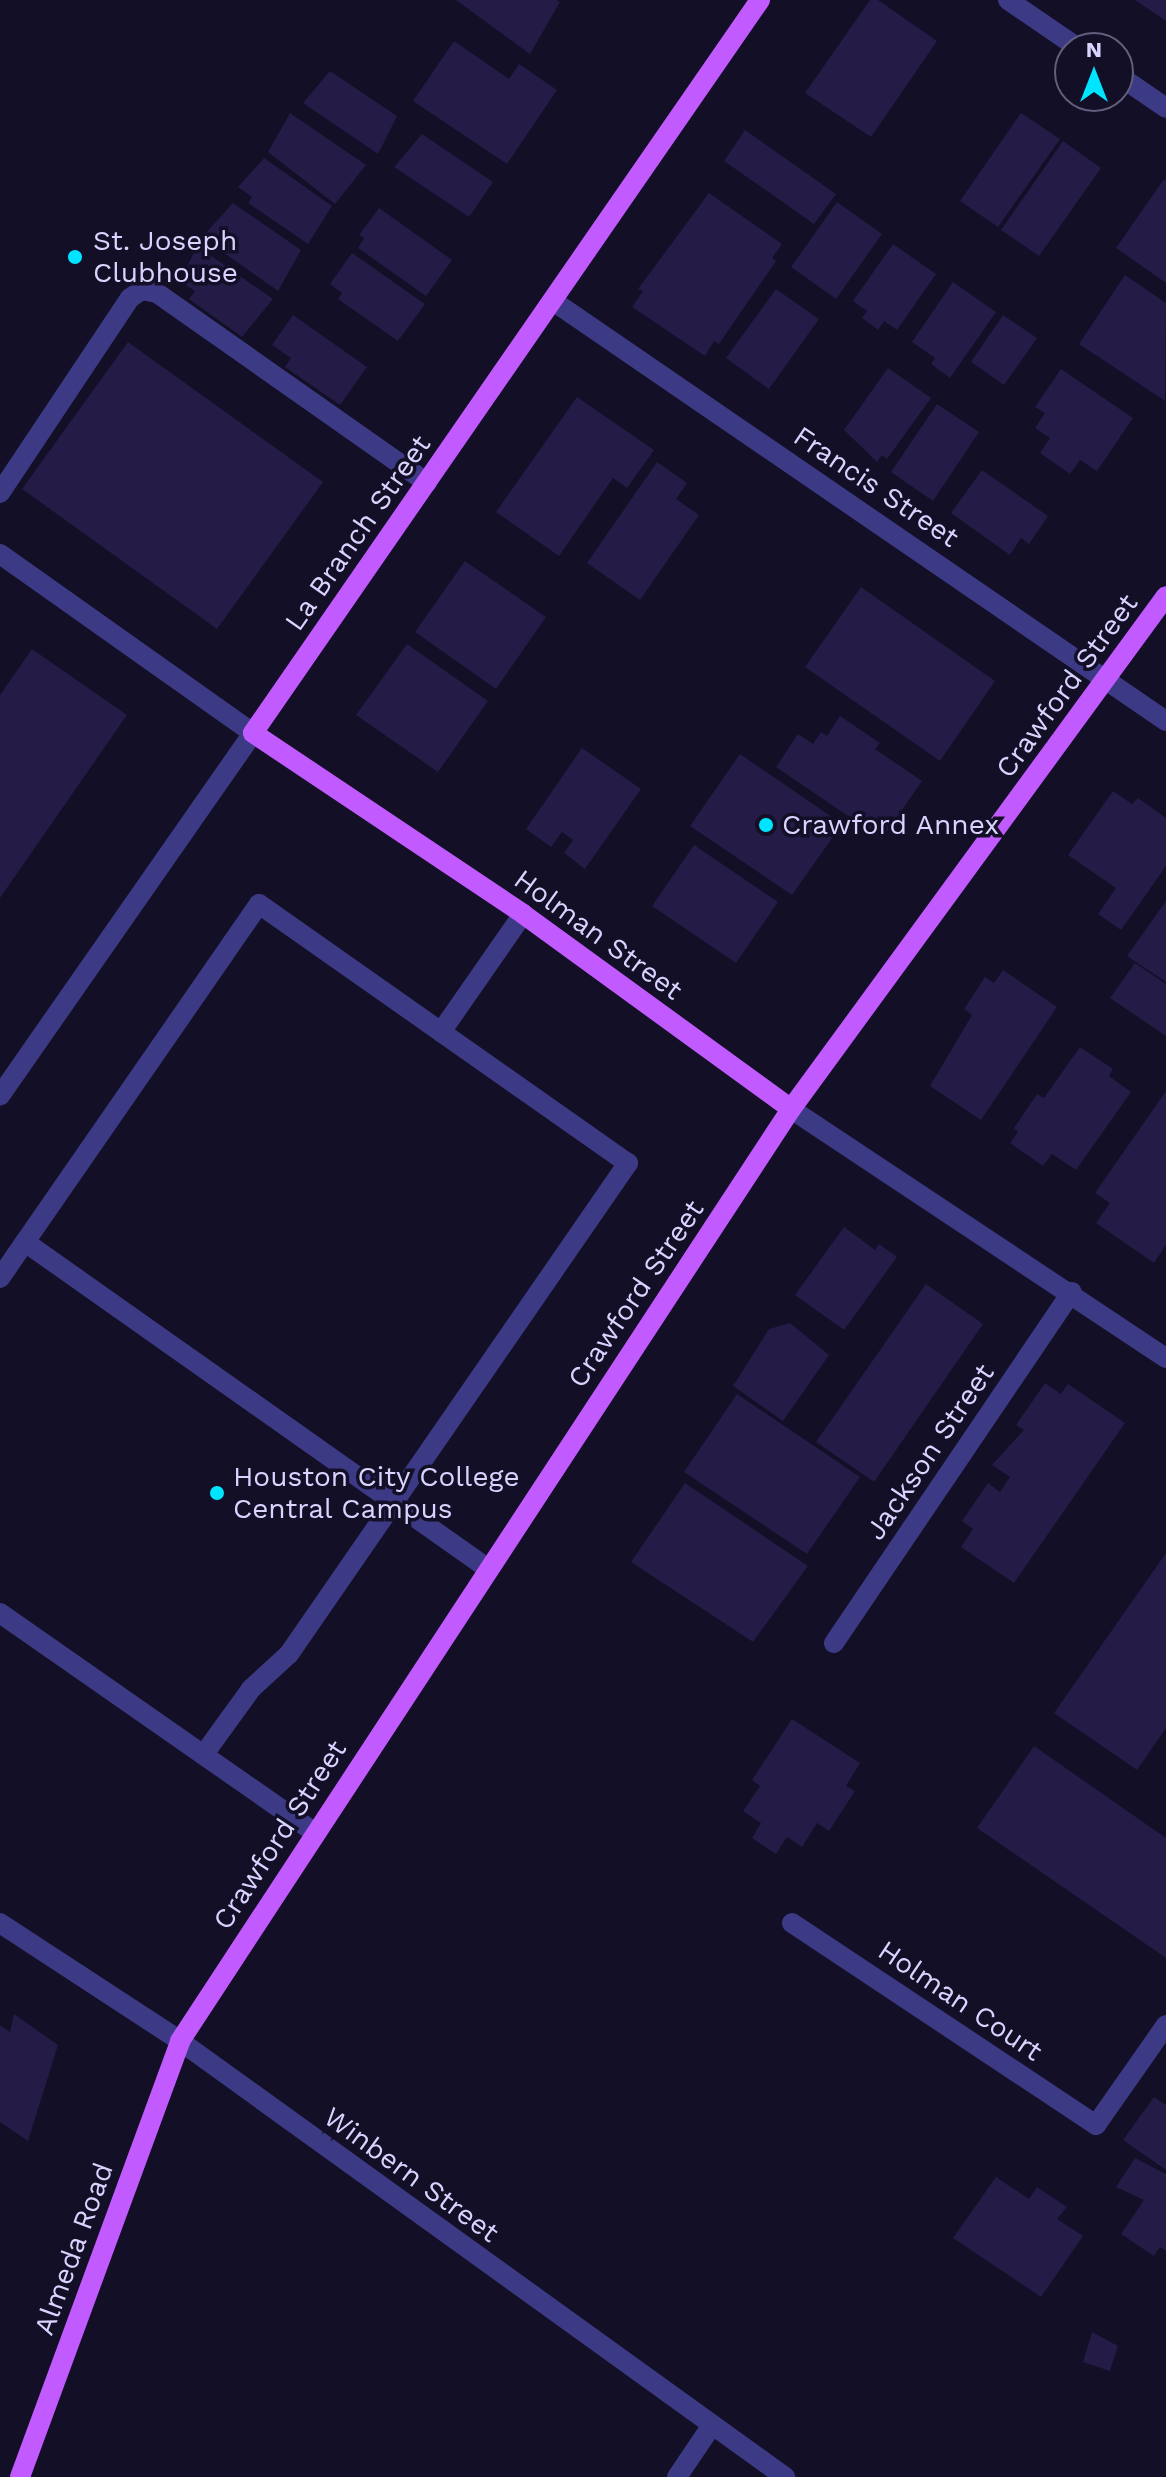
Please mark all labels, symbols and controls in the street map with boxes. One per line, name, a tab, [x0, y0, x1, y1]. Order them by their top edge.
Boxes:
north arrow	[1054, 32, 1134, 112]
text: N	[1086, 37, 1102, 62]
place label: St. Joseph Clubhouse	[93, 224, 238, 290]
marker: St. Joseph Clubhouse	[64, 246, 86, 268]
street label: Francis Street	[787, 419, 965, 555]
street label: La Branch Street	[278, 429, 438, 637]
street label: Crawford Street	[989, 588, 1145, 784]
place label: Crawford Annex	[782, 808, 1000, 842]
marker: Crawford Annex	[757, 816, 775, 834]
street label: Holman Street	[507, 863, 689, 1007]
street label: Crawford Street	[561, 1194, 711, 1394]
street label: Jackson Street	[859, 1358, 1001, 1546]
place label: Houston City College Central Campus	[233, 1460, 520, 1526]
marker: Houston City College Central Campus	[208, 1484, 226, 1502]
street label: Crawford Street	[206, 1734, 354, 1936]
street label: Holman Court	[872, 1934, 1048, 2068]
street label: Winbern Street	[317, 2100, 505, 2250]
street label: Almeda Road	[27, 2158, 121, 2340]

